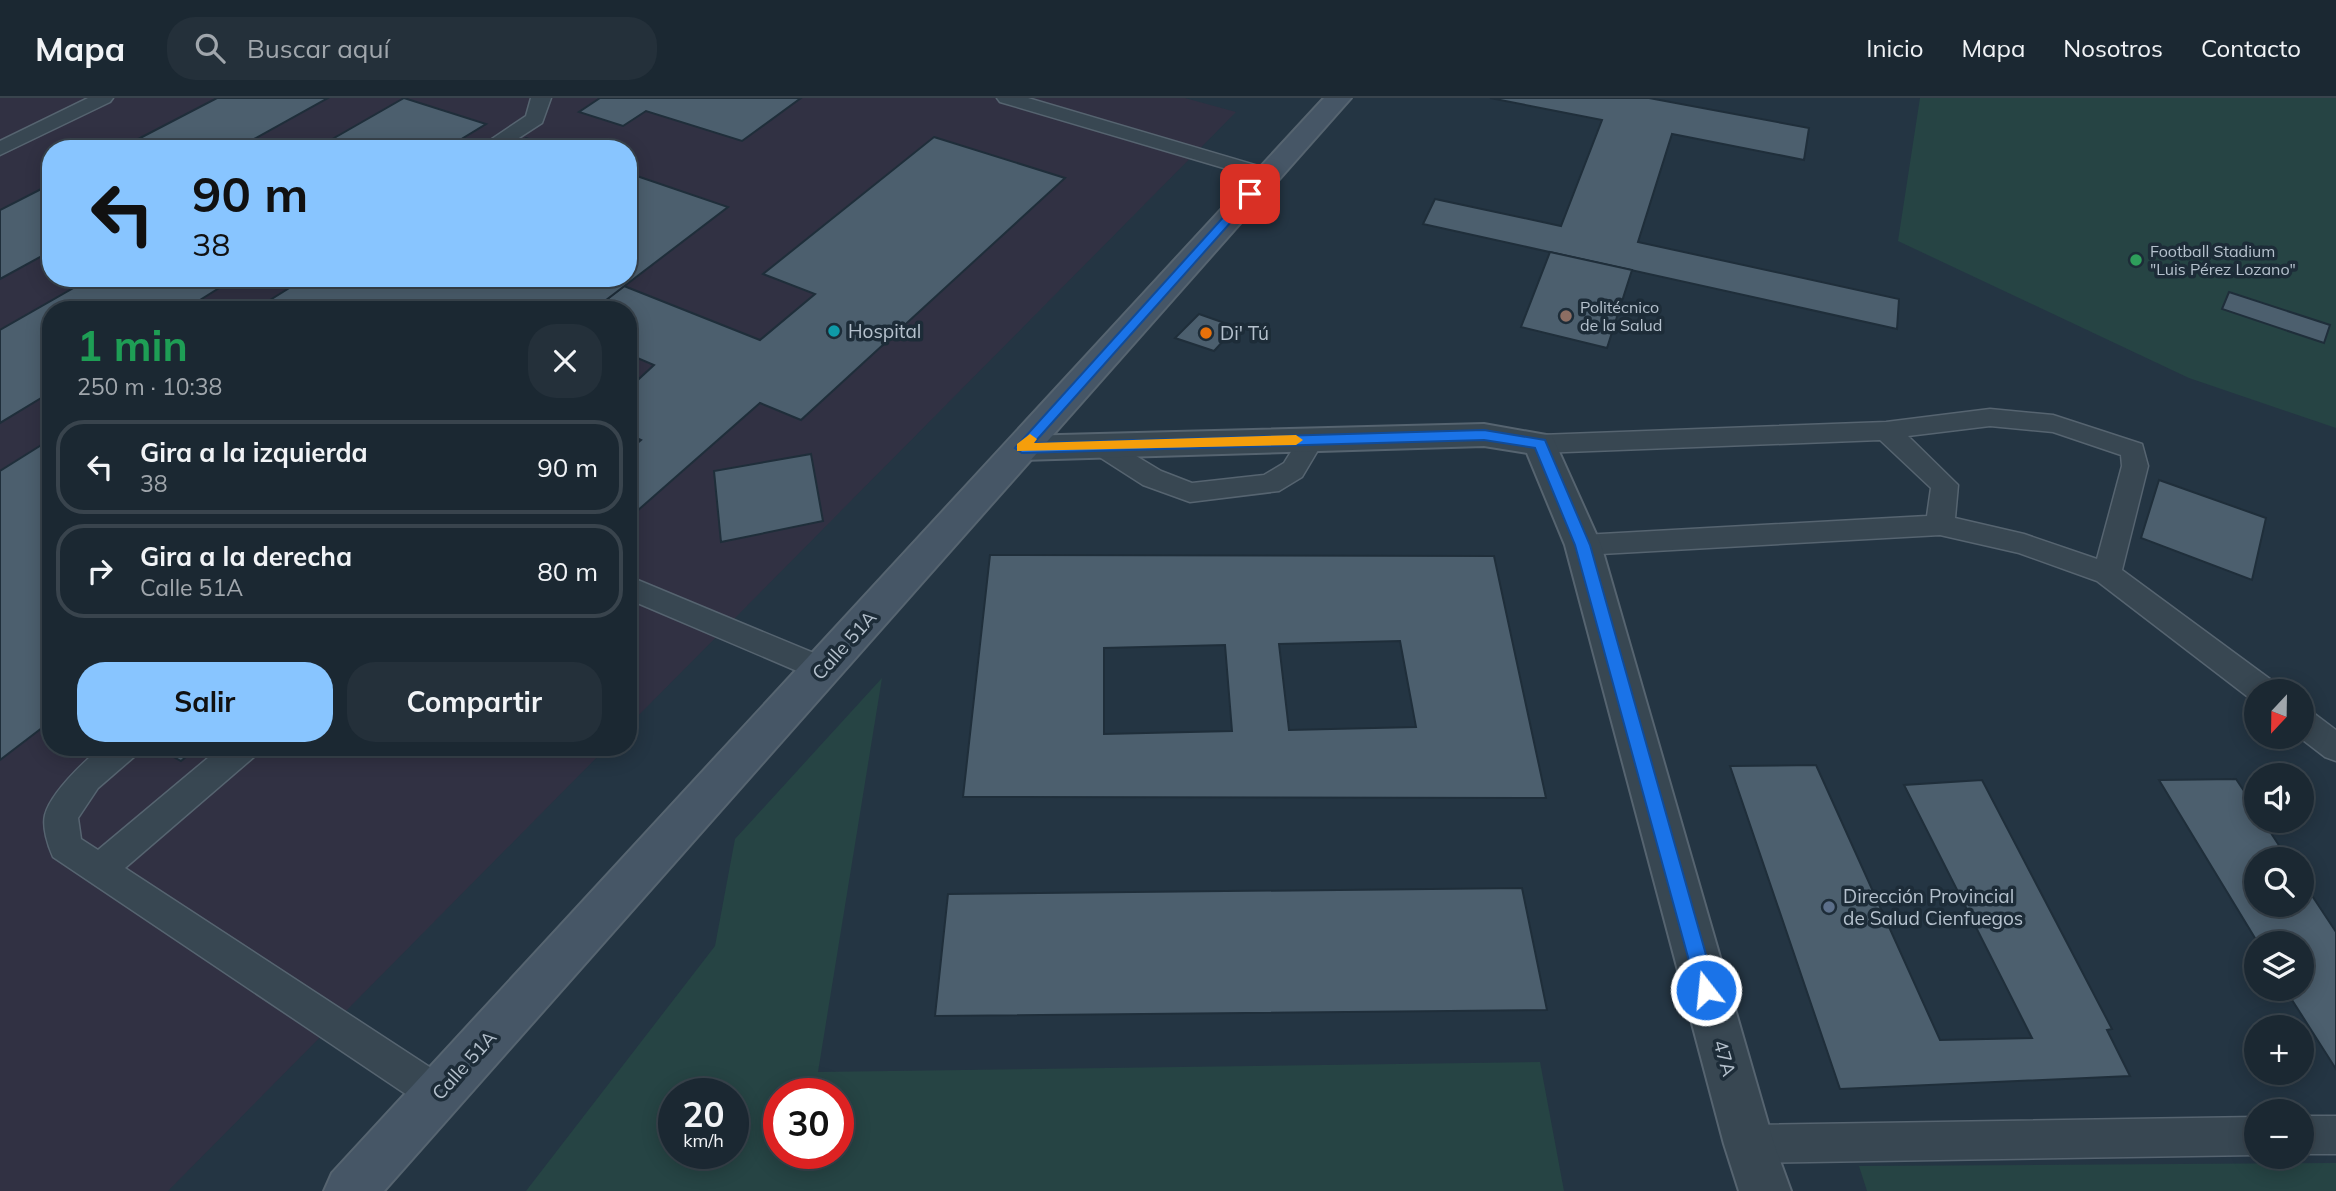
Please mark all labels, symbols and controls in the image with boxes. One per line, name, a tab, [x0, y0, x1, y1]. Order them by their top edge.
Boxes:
search box	[167, 17, 657, 80]
text: Mapa	[35, 28, 125, 69]
icon: search	[191, 29, 229, 67]
text: Buscar aquí	[247, 32, 390, 65]
text: Inicio	[1866, 33, 1923, 63]
text: Mapa	[1961, 33, 2025, 63]
text: Nosotros	[2063, 33, 2163, 63]
text: Contacto	[2201, 33, 2301, 63]
text: 90 m	[192, 163, 308, 224]
pin	[1220, 164, 1280, 224]
icon: left	[77, 168, 168, 259]
icon: arrive	[1231, 175, 1269, 213]
text: 38	[192, 224, 230, 264]
place label: Football Stadium "Luis Pérez Lozano"	[2150, 241, 2296, 279]
marker: Football Stadium "Luis Pérez Lozano"	[2128, 252, 2144, 268]
place label: Politécnico de la Salud	[1580, 297, 1662, 335]
marker: Politécnico de la Salud	[1558, 308, 1574, 324]
text: 1 min	[77, 319, 188, 372]
place label: Hospital	[848, 319, 921, 343]
place label: Di' Tú	[1220, 321, 1269, 345]
marker: Hospital	[826, 323, 842, 339]
button: close	[528, 324, 602, 398]
marker: Di' Tú	[1198, 325, 1214, 341]
text: 250 m · 10:38	[77, 372, 222, 401]
text: Gira a la izquierda	[140, 436, 368, 469]
icon: left	[81, 448, 119, 486]
text: 90 m	[537, 451, 598, 484]
text: 38	[140, 469, 168, 498]
text: Gira a la derecha	[140, 540, 352, 573]
icon: right	[81, 552, 119, 590]
text: 80 m	[537, 555, 598, 588]
text: Calle 51A	[140, 573, 243, 602]
street label: Calle 51A	[807, 605, 881, 685]
button: Salir	[77, 662, 333, 742]
button: Compartir	[347, 662, 602, 742]
north arrow	[2244, 679, 2314, 749]
map controls	[2244, 679, 2314, 1169]
button: sound	[2244, 763, 2314, 833]
button: search	[2244, 847, 2314, 917]
place label: Dirección Provincial de Salud Cienfuegos	[1843, 884, 2023, 930]
marker: Dirección Provincial de Salud Cienfuegos	[1821, 899, 1837, 915]
button: layers	[2244, 931, 2314, 1001]
position arrow	[1669, 953, 1743, 1027]
button: +	[2244, 1015, 2314, 1085]
street label: Calle 51A	[427, 1025, 501, 1105]
street label: 47A	[1708, 1037, 1742, 1079]
speed limit sign: 30	[763, 1078, 854, 1169]
text: 20	[682, 1092, 725, 1136]
button: −	[2244, 1099, 2314, 1169]
text: km/h	[683, 1129, 724, 1152]

